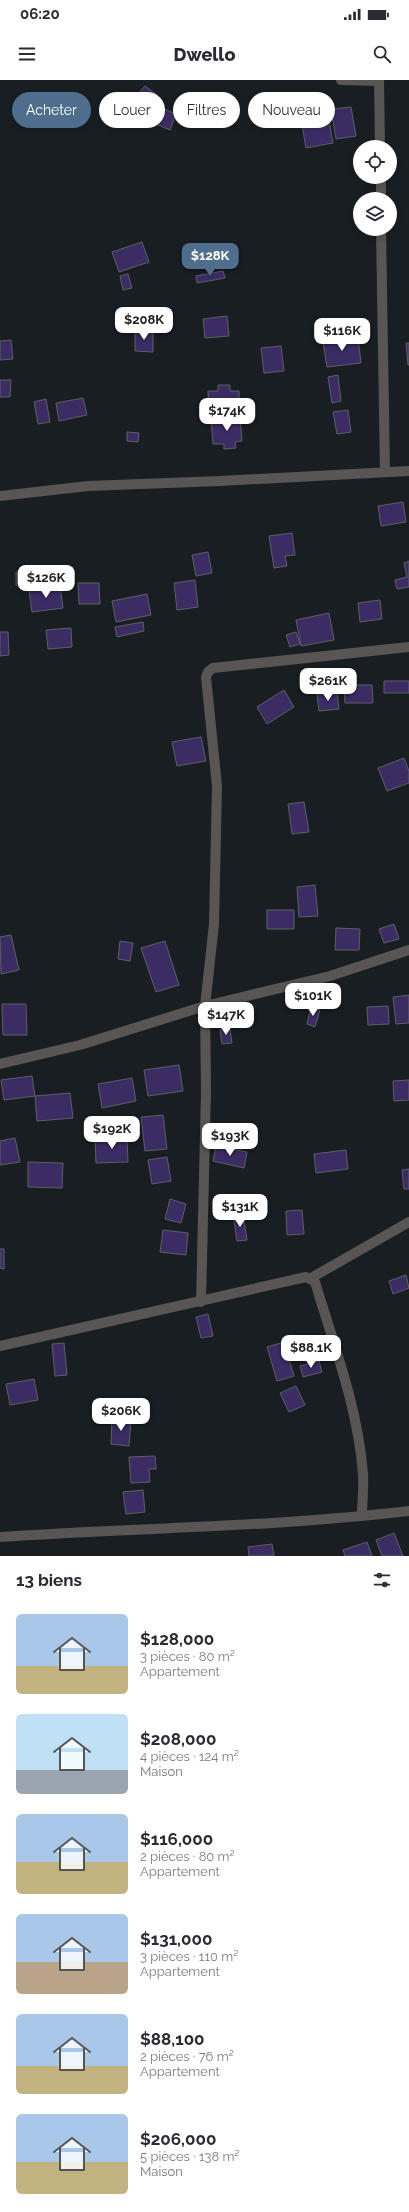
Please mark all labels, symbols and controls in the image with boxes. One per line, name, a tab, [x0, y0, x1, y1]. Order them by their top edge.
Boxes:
text: 06:20	[20, 5, 60, 23]
icon: menu	[16, 43, 38, 65]
icon: search	[371, 43, 393, 65]
text: Dwello	[174, 44, 235, 65]
chip: Acheter	[12, 92, 91, 128]
chip: Louer	[99, 92, 165, 128]
chip: Filtres	[173, 92, 240, 128]
chip: Nouveau	[248, 92, 335, 128]
map controls	[353, 140, 397, 236]
button: locate	[353, 140, 397, 184]
button: layers	[353, 192, 397, 236]
pin: $128K	[182, 243, 238, 277]
text: $128K	[191, 248, 229, 263]
pin: $208K	[116, 307, 172, 341]
text: $208K	[124, 312, 164, 327]
pin: $116K	[314, 318, 370, 352]
text: $116K	[323, 323, 361, 338]
pin: $174K	[199, 398, 255, 432]
text: $174K	[208, 403, 246, 418]
pin: $126K	[18, 565, 74, 599]
text: $126K	[27, 570, 65, 585]
pin: $261K	[300, 668, 356, 702]
text: $261K	[309, 673, 347, 688]
pin: $101K	[285, 983, 341, 1017]
text: $101K	[294, 988, 332, 1003]
pin: $147K	[198, 1002, 254, 1036]
text: $147K	[207, 1007, 245, 1022]
pin: $192K	[84, 1116, 140, 1150]
text: $192K	[93, 1121, 131, 1136]
pin: $193K	[202, 1123, 258, 1157]
text: $193K	[211, 1128, 249, 1143]
pin: $131K	[212, 1194, 268, 1228]
text: $131K	[221, 1199, 259, 1214]
pin: $88.1K	[278, 1335, 344, 1369]
text: $88.1K	[290, 1340, 332, 1355]
pin: $206K	[93, 1398, 149, 1432]
text: $206K	[101, 1403, 141, 1418]
icon: filters	[371, 1569, 393, 1591]
text: 13 biens	[16, 1570, 82, 1590]
text: $128,000	[140, 1629, 214, 1649]
icon: home	[48, 1630, 96, 1678]
text: 3 pièces · 80 m²	[140, 1649, 235, 1664]
text: Appartement	[140, 1664, 220, 1679]
text: $208,000	[140, 1729, 216, 1749]
icon: home	[48, 1730, 96, 1778]
text: 4 pièces · 124 m²	[140, 1749, 239, 1764]
text: Maison	[140, 1764, 183, 1779]
text: $116,000	[140, 1829, 213, 1849]
icon: home	[48, 1830, 96, 1878]
text: 2 pièces · 80 m²	[140, 1849, 235, 1864]
text: Appartement	[140, 1864, 220, 1879]
text: $131,000	[140, 1929, 212, 1949]
icon: home	[48, 1930, 96, 1978]
text: 3 pièces · 110 m²	[140, 1949, 238, 1964]
text: Appartement	[140, 1964, 220, 1979]
text: $88,100	[140, 2029, 205, 2049]
icon: home	[48, 2030, 96, 2078]
text: 2 pièces · 76 m²	[140, 2049, 234, 2064]
text: Appartement	[140, 2064, 220, 2079]
text: $206,000	[140, 2129, 216, 2149]
icon: home	[48, 2130, 96, 2178]
text: 5 pièces · 138 m²	[140, 2149, 239, 2164]
text: Maison	[140, 2164, 183, 2179]

